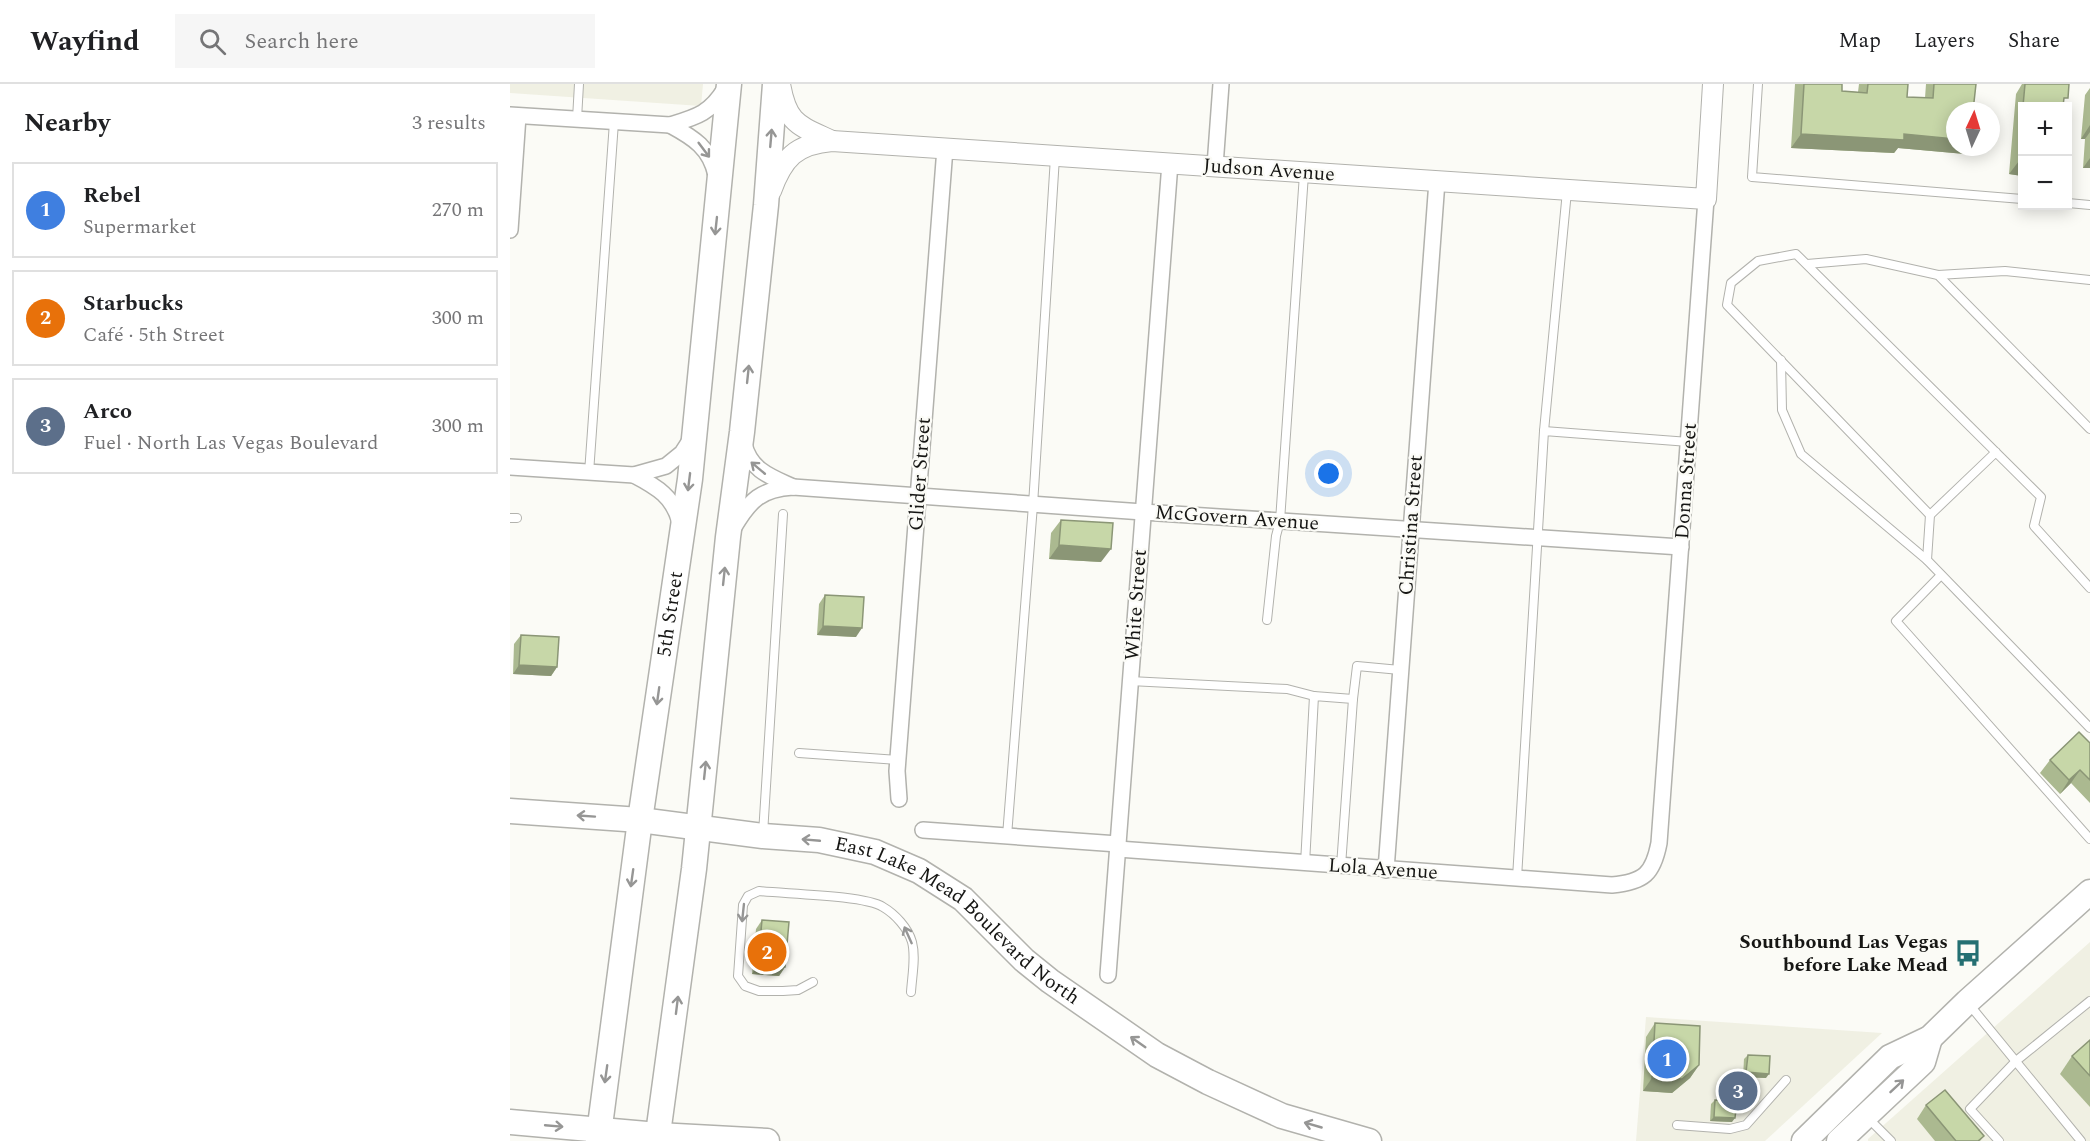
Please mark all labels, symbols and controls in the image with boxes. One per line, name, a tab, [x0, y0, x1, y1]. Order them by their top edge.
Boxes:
search box	[175, 14, 595, 68]
text: Wayfind	[30, 20, 139, 63]
icon: search	[196, 25, 229, 58]
text: Search here	[244, 25, 359, 58]
text: Map	[1839, 25, 1881, 57]
text: Layers	[1914, 25, 1975, 57]
text: Share	[2008, 25, 2060, 57]
north arrow	[1946, 102, 2000, 156]
map controls	[2018, 102, 2072, 210]
button: +	[2018, 102, 2072, 156]
text: Nearby	[24, 103, 110, 143]
text: 3 results	[412, 108, 486, 138]
one-way arrow	[766, 129, 777, 149]
one-way arrow	[698, 142, 711, 158]
street label: Judson Avenue	[1202, 150, 1336, 190]
button: −	[2018, 156, 2072, 210]
text: Rebel	[83, 179, 141, 212]
text: 1	[40, 195, 51, 225]
text: 270 m	[432, 195, 484, 225]
text: Supermarket	[83, 212, 196, 242]
one-way arrow	[710, 215, 721, 235]
text: Starbucks	[83, 287, 184, 320]
text: 2	[40, 303, 51, 333]
text: 300 m	[432, 303, 484, 333]
text: Café · 5th Street	[83, 320, 225, 350]
one-way arrow	[743, 365, 754, 385]
text: Arco	[83, 395, 132, 428]
text: 3	[40, 411, 51, 441]
text: 300 m	[432, 411, 484, 441]
street label: Glider Street	[901, 416, 939, 532]
street label: Donna Street	[1667, 422, 1705, 540]
text: Fuel · North Las Vegas Boulevard	[83, 428, 378, 458]
street label: Christina Street	[1391, 454, 1431, 596]
your location	[1314, 459, 1343, 488]
one-way arrow	[750, 461, 766, 474]
one-way arrow	[683, 472, 694, 492]
street label: McGovern Avenue	[1154, 497, 1320, 539]
street label: White Street	[1117, 548, 1155, 662]
one-way arrow	[719, 566, 730, 586]
street label: 5th Street	[649, 569, 691, 659]
one-way arrow	[653, 686, 664, 706]
one-way arrow	[700, 761, 711, 780]
one-way arrow	[577, 811, 597, 822]
street label: East Lake Mead Boulevard North	[832, 829, 1086, 1012]
one-way arrow	[801, 834, 821, 845]
street label: Lola Avenue	[1327, 850, 1439, 888]
one-way arrow	[627, 868, 638, 888]
one-way arrow	[737, 903, 748, 923]
one-way arrow	[901, 927, 913, 945]
place label: Southbound Las Vegas before Lake Mead	[1739, 927, 1948, 980]
pin: 2	[748, 930, 786, 974]
bus stop icon: Southbound Las Vegas before Lake Mead	[1953, 938, 1983, 968]
one-way arrow	[671, 995, 682, 1015]
one-way arrow	[1130, 1036, 1146, 1048]
pin: 1	[1648, 1036, 1686, 1082]
one-way arrow	[601, 1064, 612, 1084]
pin: 3	[1718, 1068, 1758, 1114]
one-way arrow	[1889, 1079, 1904, 1094]
one-way arrow	[1304, 1119, 1323, 1130]
one-way arrow	[544, 1121, 564, 1132]

